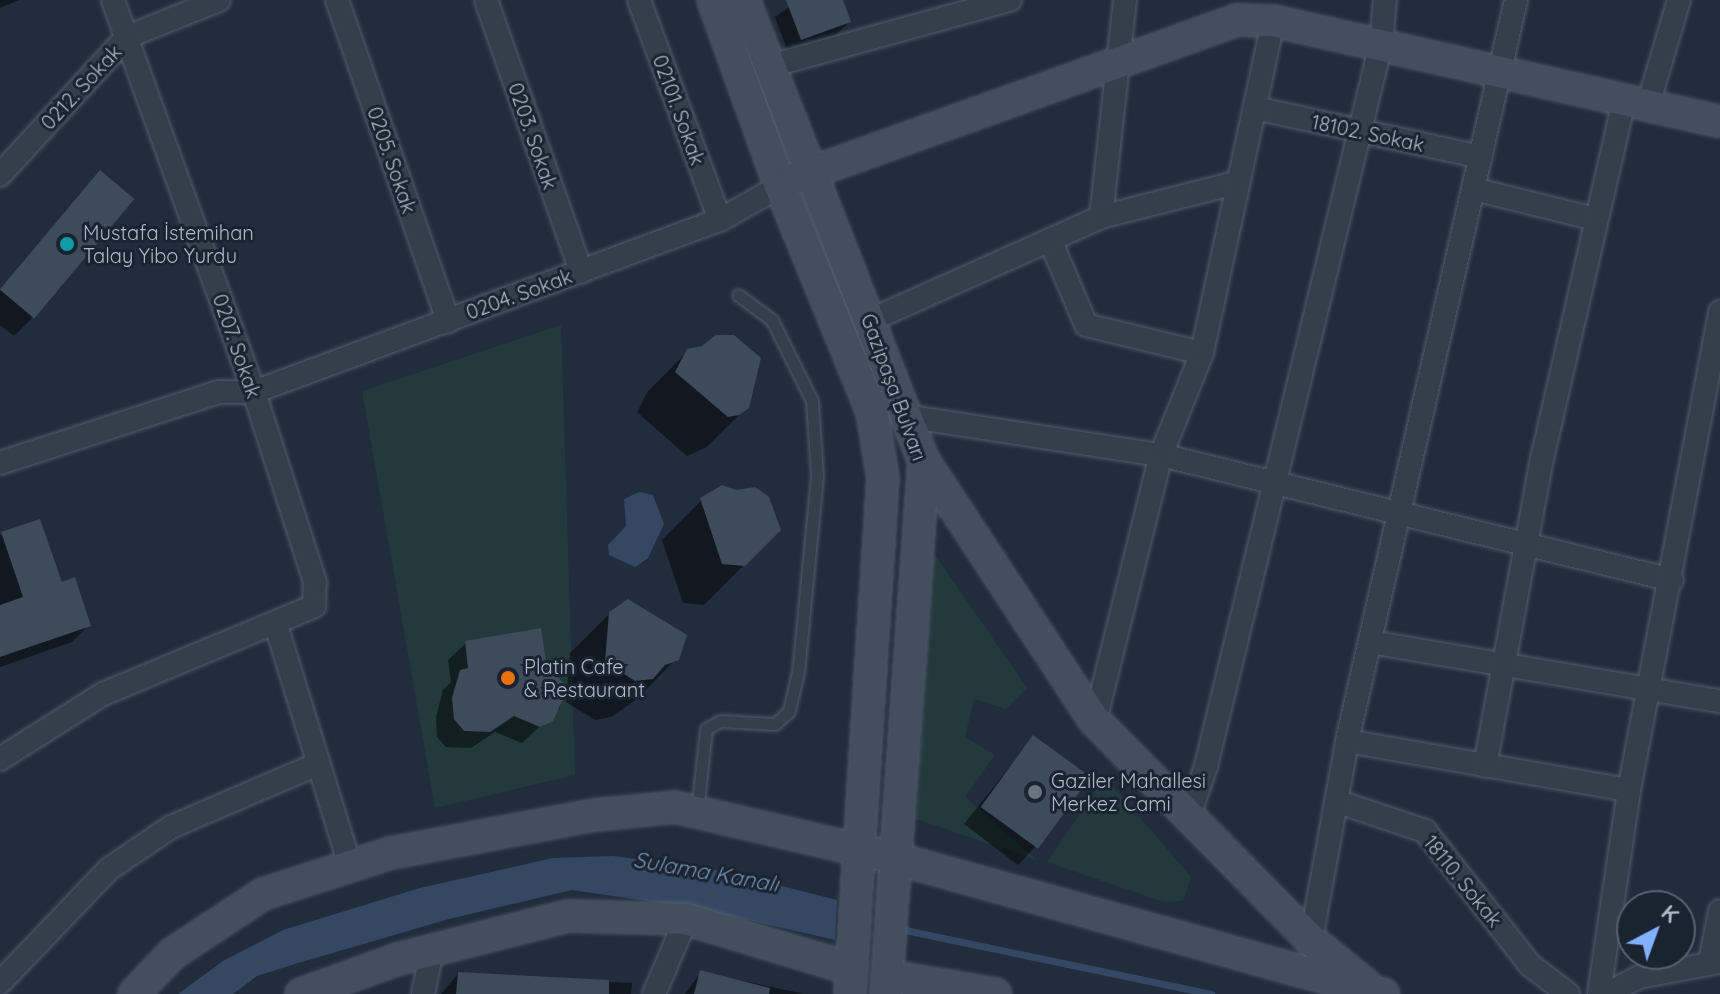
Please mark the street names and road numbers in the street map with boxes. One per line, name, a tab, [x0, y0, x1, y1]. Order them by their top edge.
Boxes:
street label: 0212. Sokak	[36, 40, 126, 134]
street label: 02101. Sokak	[648, 52, 710, 168]
street label: 0203. Sokak	[504, 80, 562, 192]
street label: 0205. Sokak	[363, 104, 421, 216]
street label: 18102. Sokak	[1310, 109, 1426, 157]
street label: 0204. Sokak	[463, 264, 575, 324]
street label: 0207. Sokak	[208, 291, 266, 401]
street label: Gazipaşa Bulvarı	[856, 310, 932, 464]
street label: 18110. Sokak	[1419, 830, 1507, 932]

